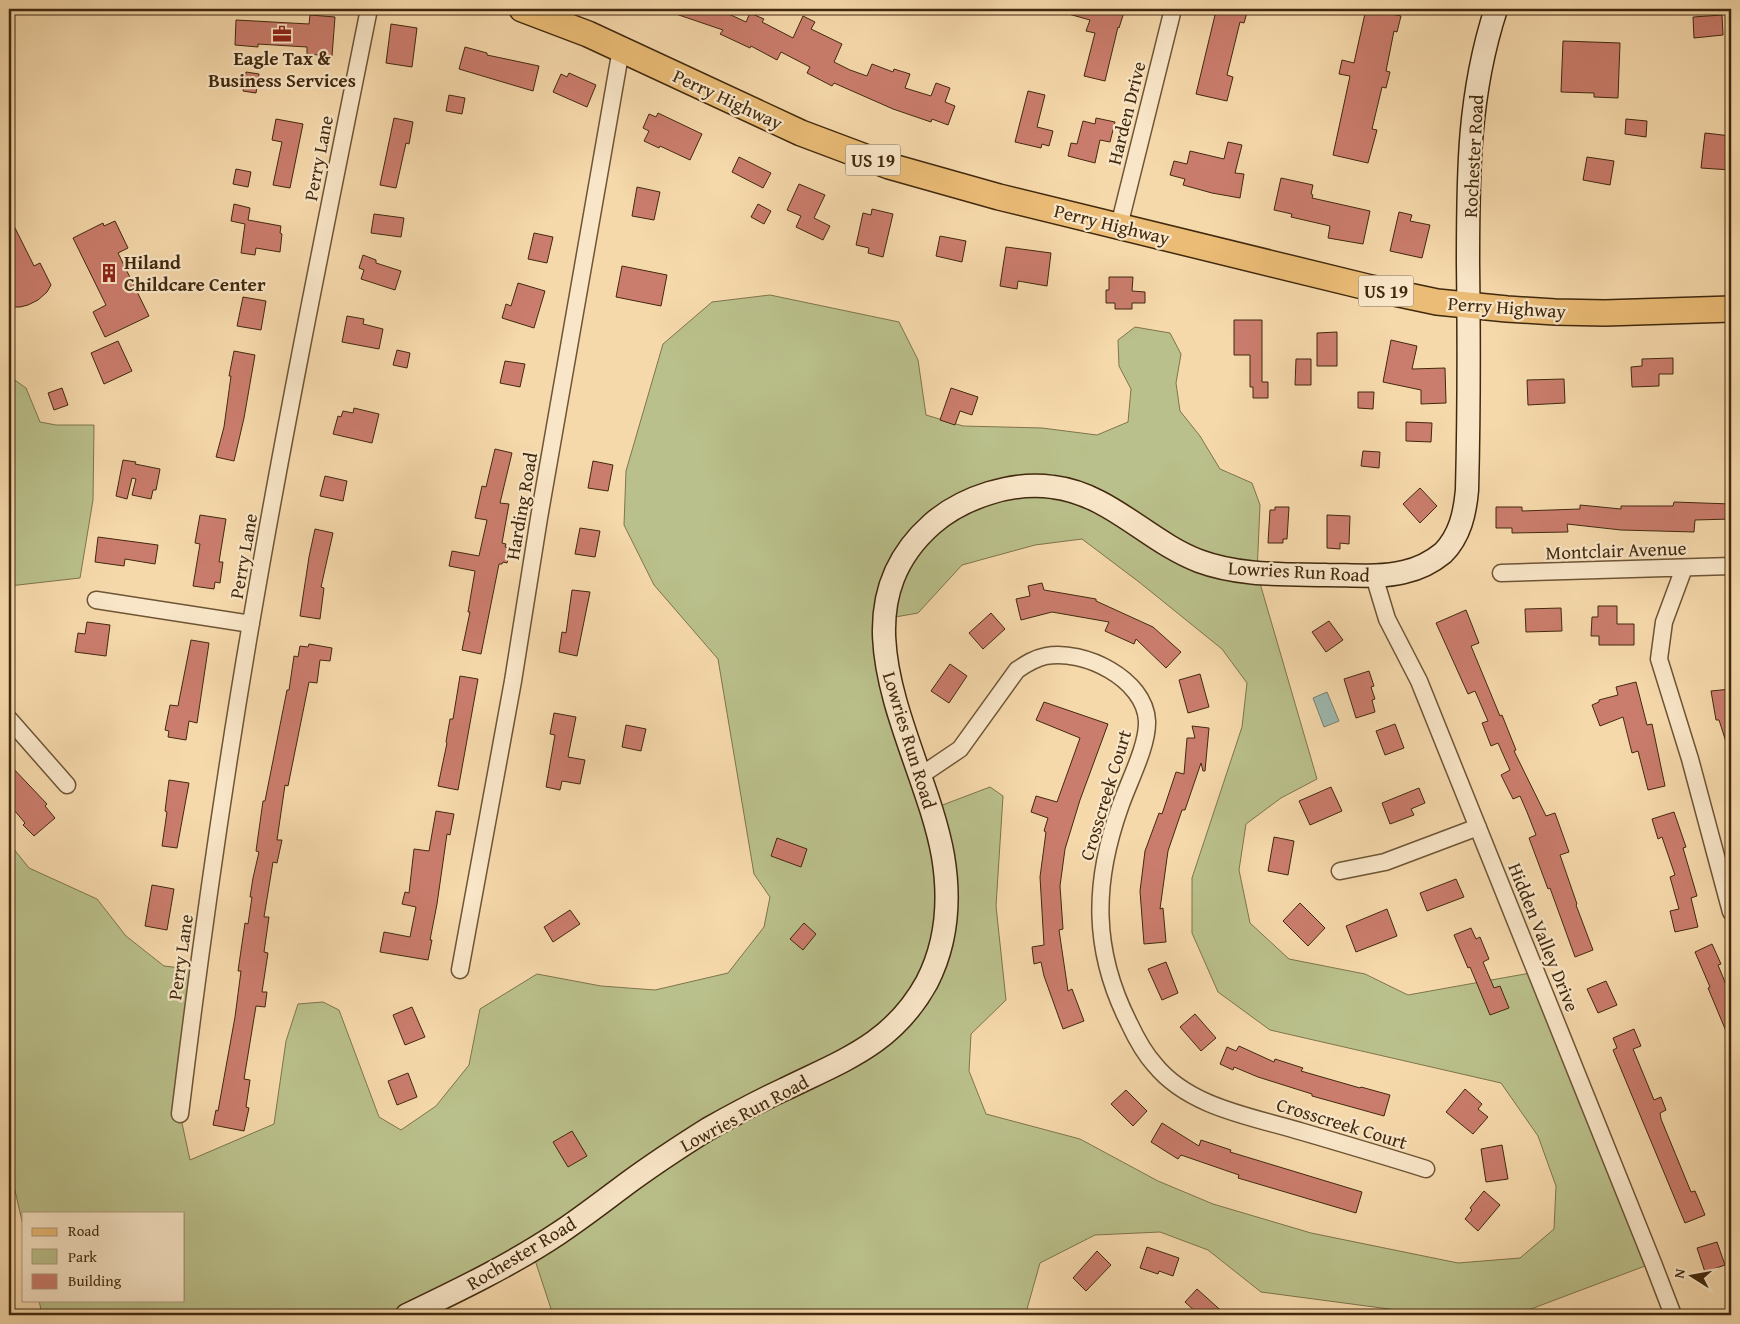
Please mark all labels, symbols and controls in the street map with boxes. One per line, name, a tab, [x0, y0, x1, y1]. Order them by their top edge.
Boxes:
office icon: Eagle Tax & Business Services	[271, 23, 293, 45]
place label: Eagle Tax & Business Services	[208, 44, 356, 94]
street label: Harden Drive	[1100, 58, 1152, 168]
street label: Perry Highway	[669, 61, 788, 137]
street label: Rochester Road	[1456, 93, 1490, 218]
street label: Perry Lane	[296, 113, 340, 203]
road number: US 19	[846, 144, 900, 176]
street label: Perry Highway	[1051, 196, 1173, 252]
place label: Hiland Childcare Center	[124, 248, 266, 298]
building icon: Hiland Childcare Center	[98, 262, 120, 284]
road number: US 19	[1358, 276, 1414, 306]
street label: Perry Highway	[1447, 289, 1567, 325]
street label: Harding Road	[498, 449, 544, 562]
street label: Perry Lane	[222, 511, 264, 601]
street label: Montclair Avenue	[1545, 534, 1687, 566]
street label: Lowries Run Road	[1227, 553, 1371, 589]
street label: Lowries Run Road	[876, 668, 944, 813]
street label: Crosscreek Court	[1072, 726, 1138, 864]
street label: Hidden Valley Drive	[1501, 858, 1587, 1016]
street label: Perry Lane	[160, 912, 200, 1002]
street label: Lowries Run Road	[675, 1067, 814, 1159]
street label: Crosscreek Court	[1273, 1090, 1411, 1156]
street label: Rochester Road	[461, 1209, 582, 1297]
legend	[22, 1212, 185, 1302]
text: Road	[68, 1220, 99, 1241]
text: Park	[68, 1246, 97, 1267]
north arrow	[1668, 1252, 1718, 1302]
text: N	[1669, 1266, 1690, 1280]
text: Building	[68, 1270, 122, 1291]

